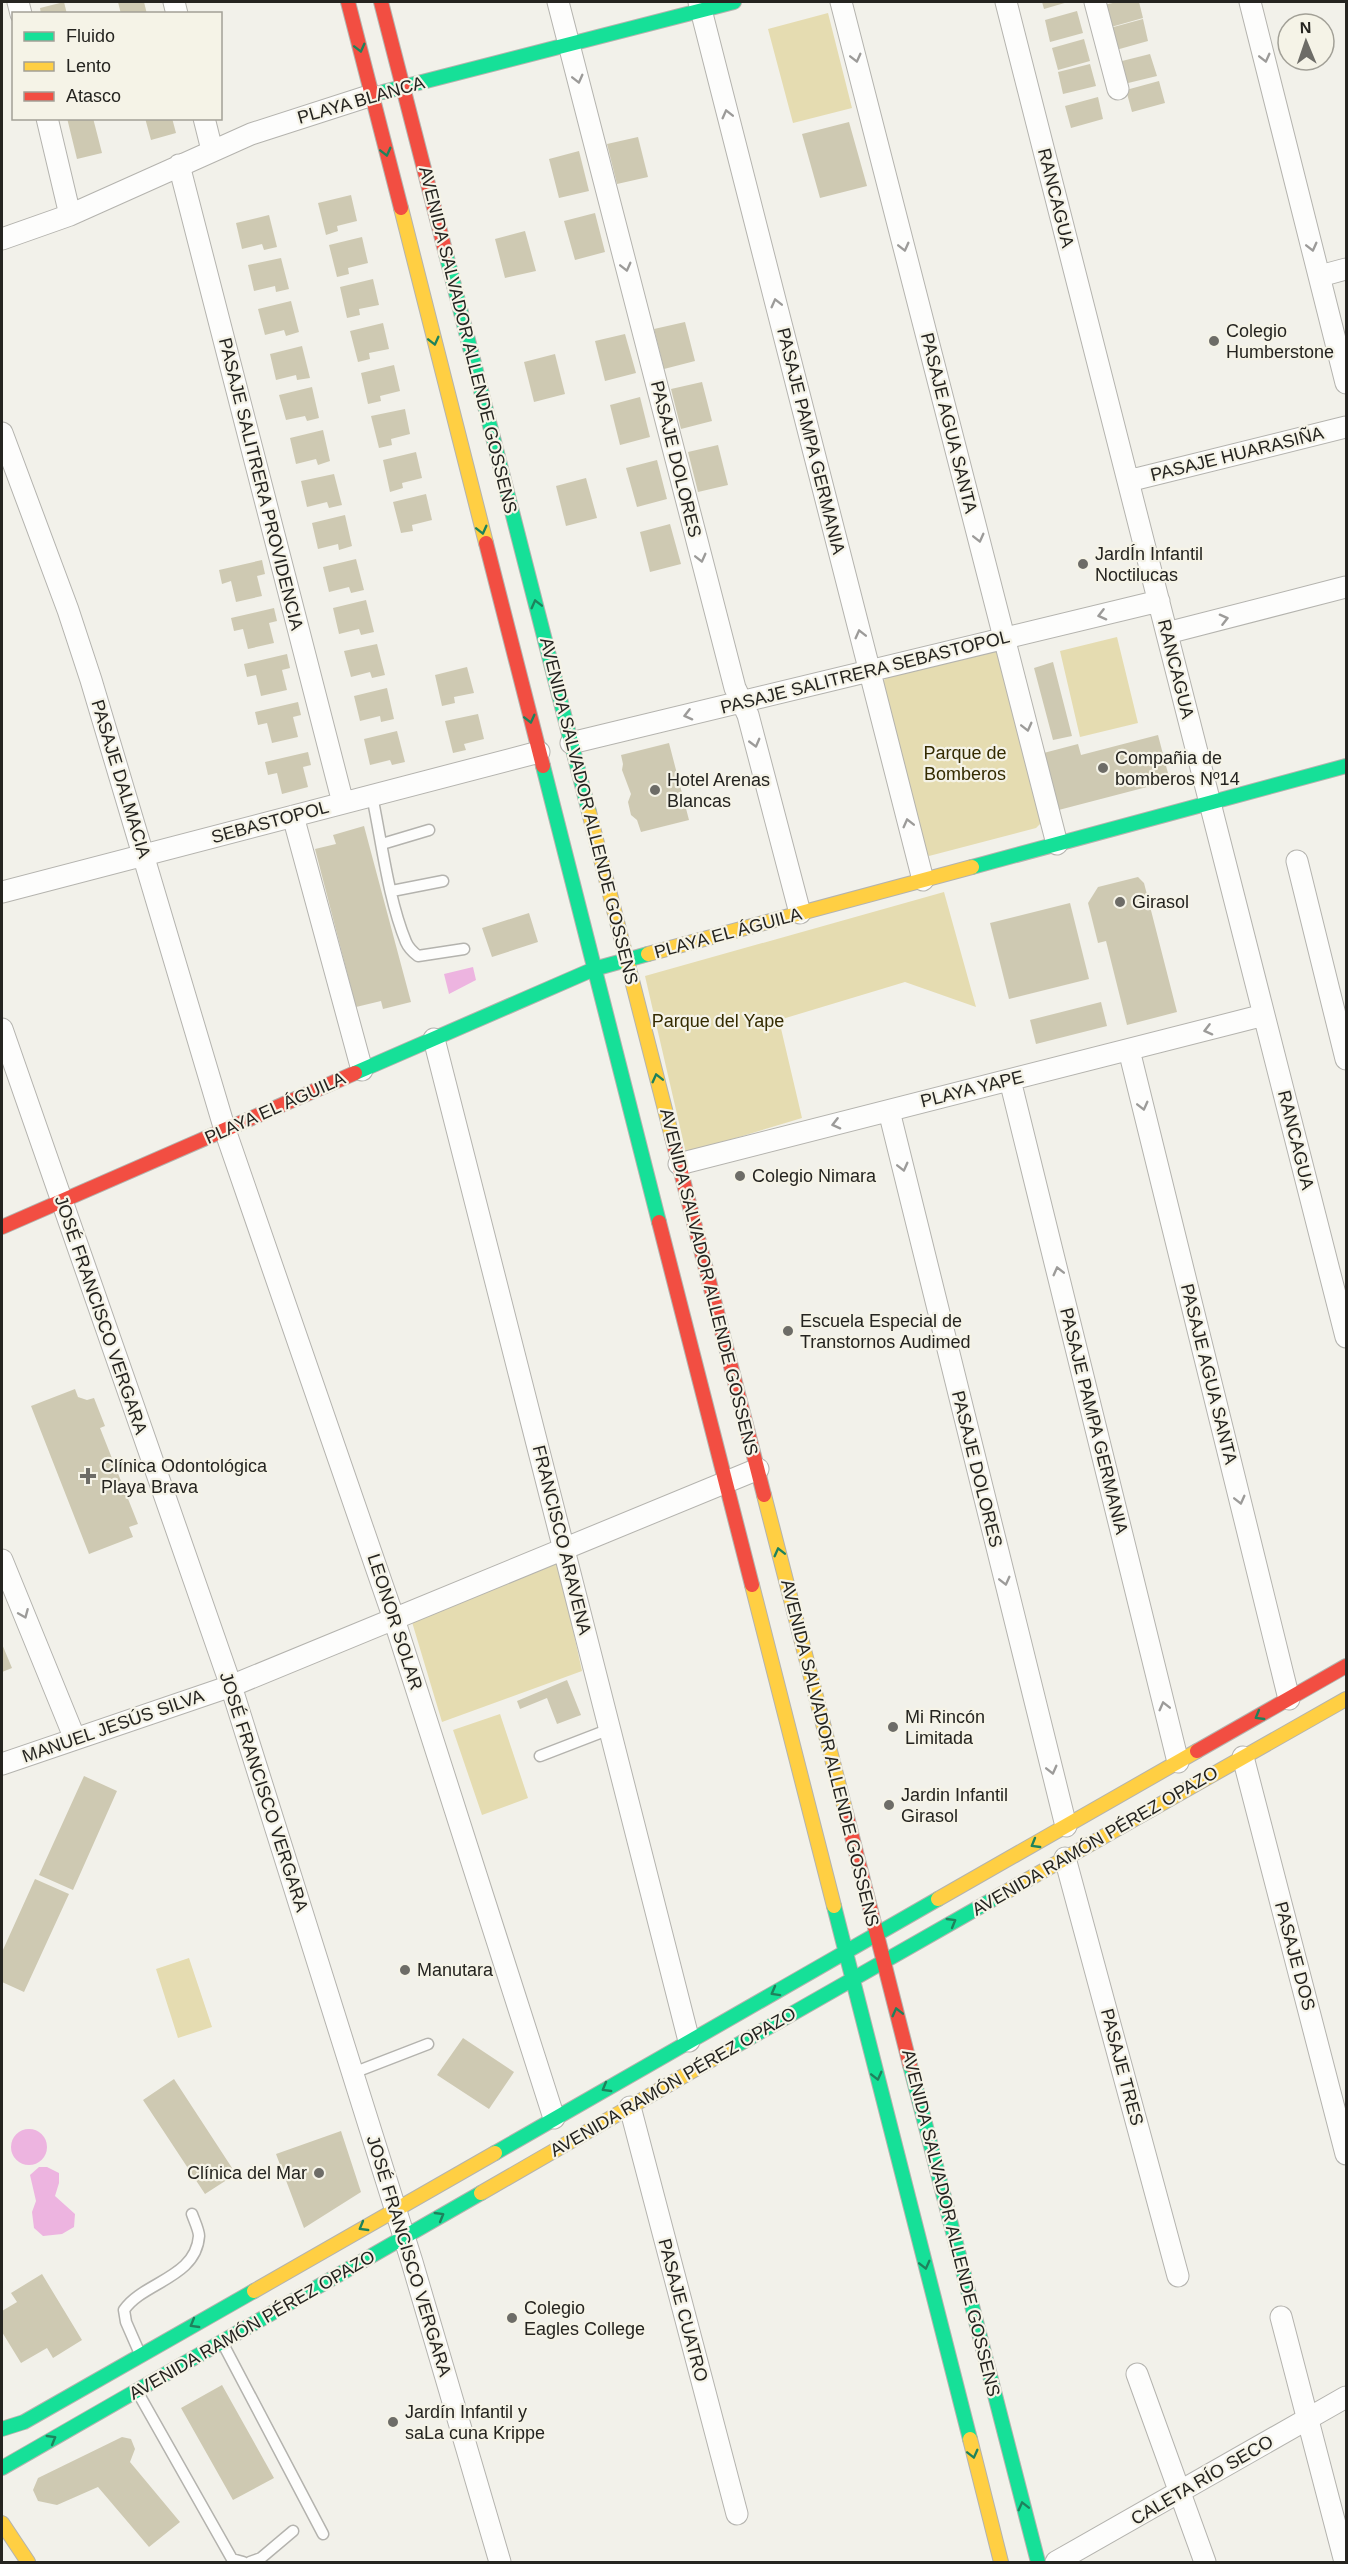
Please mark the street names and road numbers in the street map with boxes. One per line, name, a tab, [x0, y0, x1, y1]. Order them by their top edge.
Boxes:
street label: PLAYA BLANCA	[295, 72, 427, 128]
street label: RANCAGUA	[1034, 146, 1078, 250]
street label: AVENIDA SALVADOR ALLENDE GOSSENS	[415, 164, 521, 516]
street label: PASAJE PAMPA GERMANIA	[773, 326, 849, 556]
street label: PASAJE AGUA SANTA	[917, 331, 981, 515]
street label: PASAJE SALITRERA PROVIDENCIA	[215, 336, 307, 632]
street label: PASAJE DOLORES	[647, 379, 705, 539]
street label: PASAJE HUARASIÑA	[1148, 422, 1326, 485]
street label: RANCAGUA	[1154, 617, 1198, 721]
street label: PASAJE SALITRERA SEBASTOPOL	[718, 626, 1012, 718]
street label: AVENIDA SALVADOR ALLENDE GOSSENS	[536, 635, 642, 987]
street label: PASAJE DALMACIA	[87, 697, 155, 861]
street label: SEBASTOPOL	[209, 797, 331, 847]
street label: PLAYA EL ÁGUILA	[652, 904, 804, 962]
street label: PLAYA YAPE	[918, 1067, 1026, 1111]
street label: PLAYA EL ÁGUILA	[202, 1068, 348, 1148]
street label: RANCAGUA	[1274, 1088, 1318, 1192]
street label: AVENIDA SALVADOR ALLENDE GOSSENS	[656, 1106, 762, 1458]
street label: JOSÉ FRANCISCO VERGARA	[51, 1193, 151, 1437]
street label: PASAJE AGUA SANTA	[1177, 1282, 1241, 1466]
street label: PASAJE PAMPA GERMANIA	[1056, 1306, 1132, 1536]
street label: PASAJE DOLORES	[948, 1389, 1006, 1549]
street label: FRANCISCO ARAVENA	[529, 1443, 595, 1637]
street label: LEONOR SOLAR	[364, 1551, 426, 1693]
street label: AVENIDA SALVADOR ALLENDE GOSSENS	[777, 1577, 883, 1929]
street label: JOSÉ FRANCISCO VERGARA	[216, 1670, 312, 1914]
street label: MANUEL JESÚS SILVA	[19, 1685, 206, 1767]
street label: AVENIDA RAMÓN PÉREZ OPAZO	[968, 1761, 1221, 1920]
street label: PASAJE DOS	[1271, 1899, 1319, 2013]
street label: AVENIDA RAMÓN PÉREZ OPAZO	[546, 2002, 799, 2161]
street label: PASAJE TRES	[1097, 2006, 1147, 2128]
street label: AVENIDA SALVADOR ALLENDE GOSSENS	[898, 2047, 1004, 2399]
street label: JOSÉ FRANCISCO VERGARA	[363, 2133, 455, 2379]
street label: PASAJE CUATRO	[654, 2236, 712, 2384]
street label: AVENIDA RAMÓN PÉREZ OPAZO	[125, 2245, 378, 2404]
street label: CALETA RÍO SECO	[1127, 2431, 1277, 2529]

